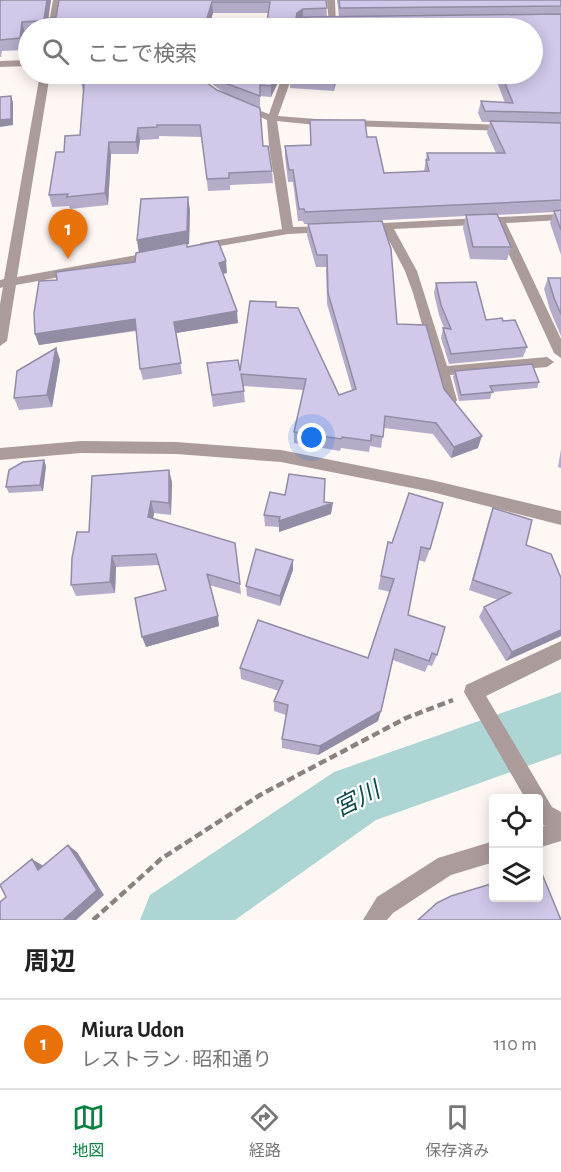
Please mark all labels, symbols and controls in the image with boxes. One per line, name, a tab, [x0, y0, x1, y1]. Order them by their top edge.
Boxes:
search box	[18, 18, 543, 84]
icon: search	[39, 35, 72, 68]
text: ここで検索	[87, 43, 197, 65]
pin: 1	[48, 210, 88, 259]
your location	[297, 423, 326, 452]
water label: 宮川	[329, 775, 387, 822]
map controls	[489, 794, 543, 902]
button: locate	[489, 794, 543, 848]
button: layers	[489, 848, 543, 902]
text: 周辺	[24, 949, 76, 975]
text: Miura Udon	[81, 1019, 185, 1041]
text: 1	[40, 1034, 47, 1054]
text: 110 m	[493, 1034, 537, 1054]
text: レストラン · 昭和通り	[81, 1050, 272, 1070]
tab: 地図	[72, 1101, 105, 1161]
tab: 経路	[248, 1101, 281, 1161]
tab: 保存済み	[425, 1101, 489, 1161]

